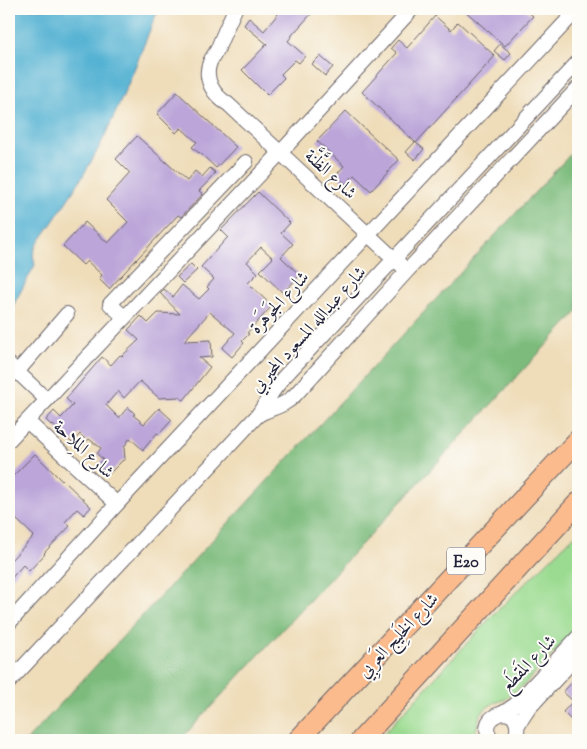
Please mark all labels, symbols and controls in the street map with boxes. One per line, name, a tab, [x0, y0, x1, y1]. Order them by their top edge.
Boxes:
street label: شارع الظَّنَّة	[298, 142, 364, 207]
street label: شارع عبدالله المسعود المحيربي	[245, 261, 374, 399]
street label: شارع الجَوهَرة	[243, 265, 316, 341]
street label: شارع المِلاحة	[46, 415, 119, 486]
road number: E20	[447, 548, 485, 574]
street label: شارع الخَلِيج العَربِي	[352, 587, 447, 686]
street label: شارع المَقطَع	[494, 628, 564, 700]

